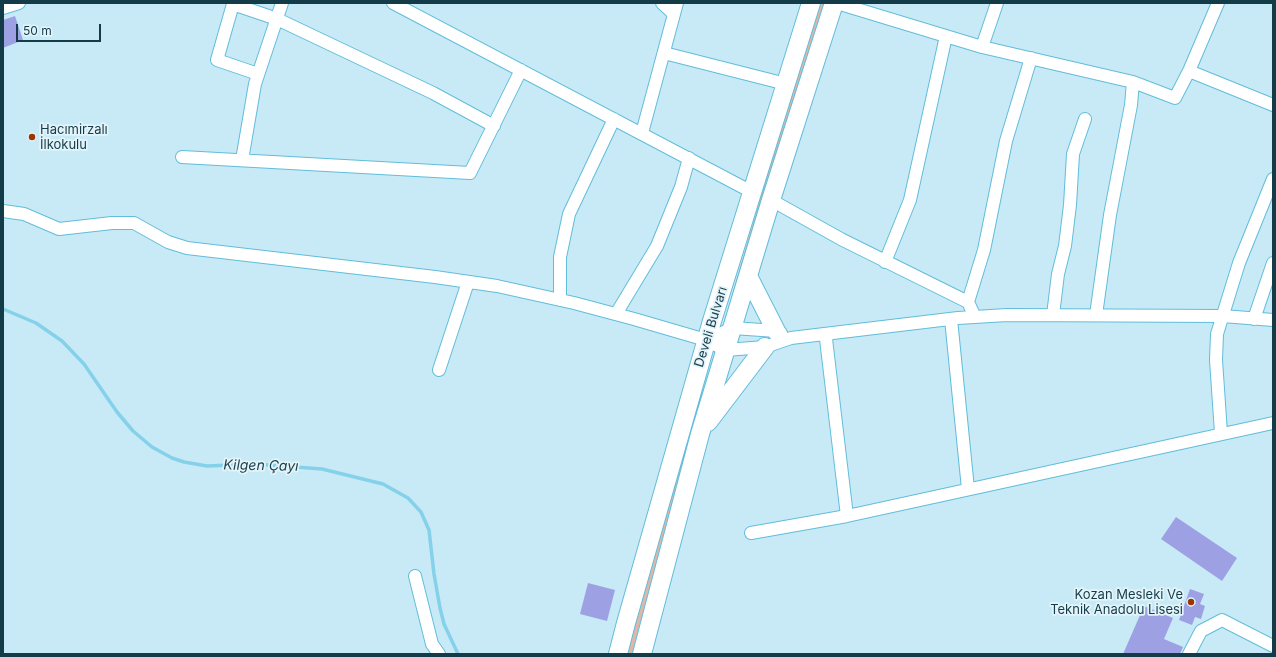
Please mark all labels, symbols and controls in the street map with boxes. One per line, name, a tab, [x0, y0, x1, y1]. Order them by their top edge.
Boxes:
scale bar	[18, 16, 103, 42]
text: 50 m	[23, 23, 52, 38]
place label: Hacımirzalı İlkokulu	[40, 122, 108, 153]
marker: Hacımirzalı İlkokulu	[27, 132, 37, 142]
street label: Develi Bulvarı	[691, 285, 731, 369]
water label: Kilgen Çayı	[223, 457, 299, 475]
place label: Kozan Mesleki Ve Teknik Anadolu Lisesi	[1050, 587, 1183, 618]
marker: Kozan Mesleki Ve Teknik Anadolu Lisesi	[1186, 597, 1196, 607]

